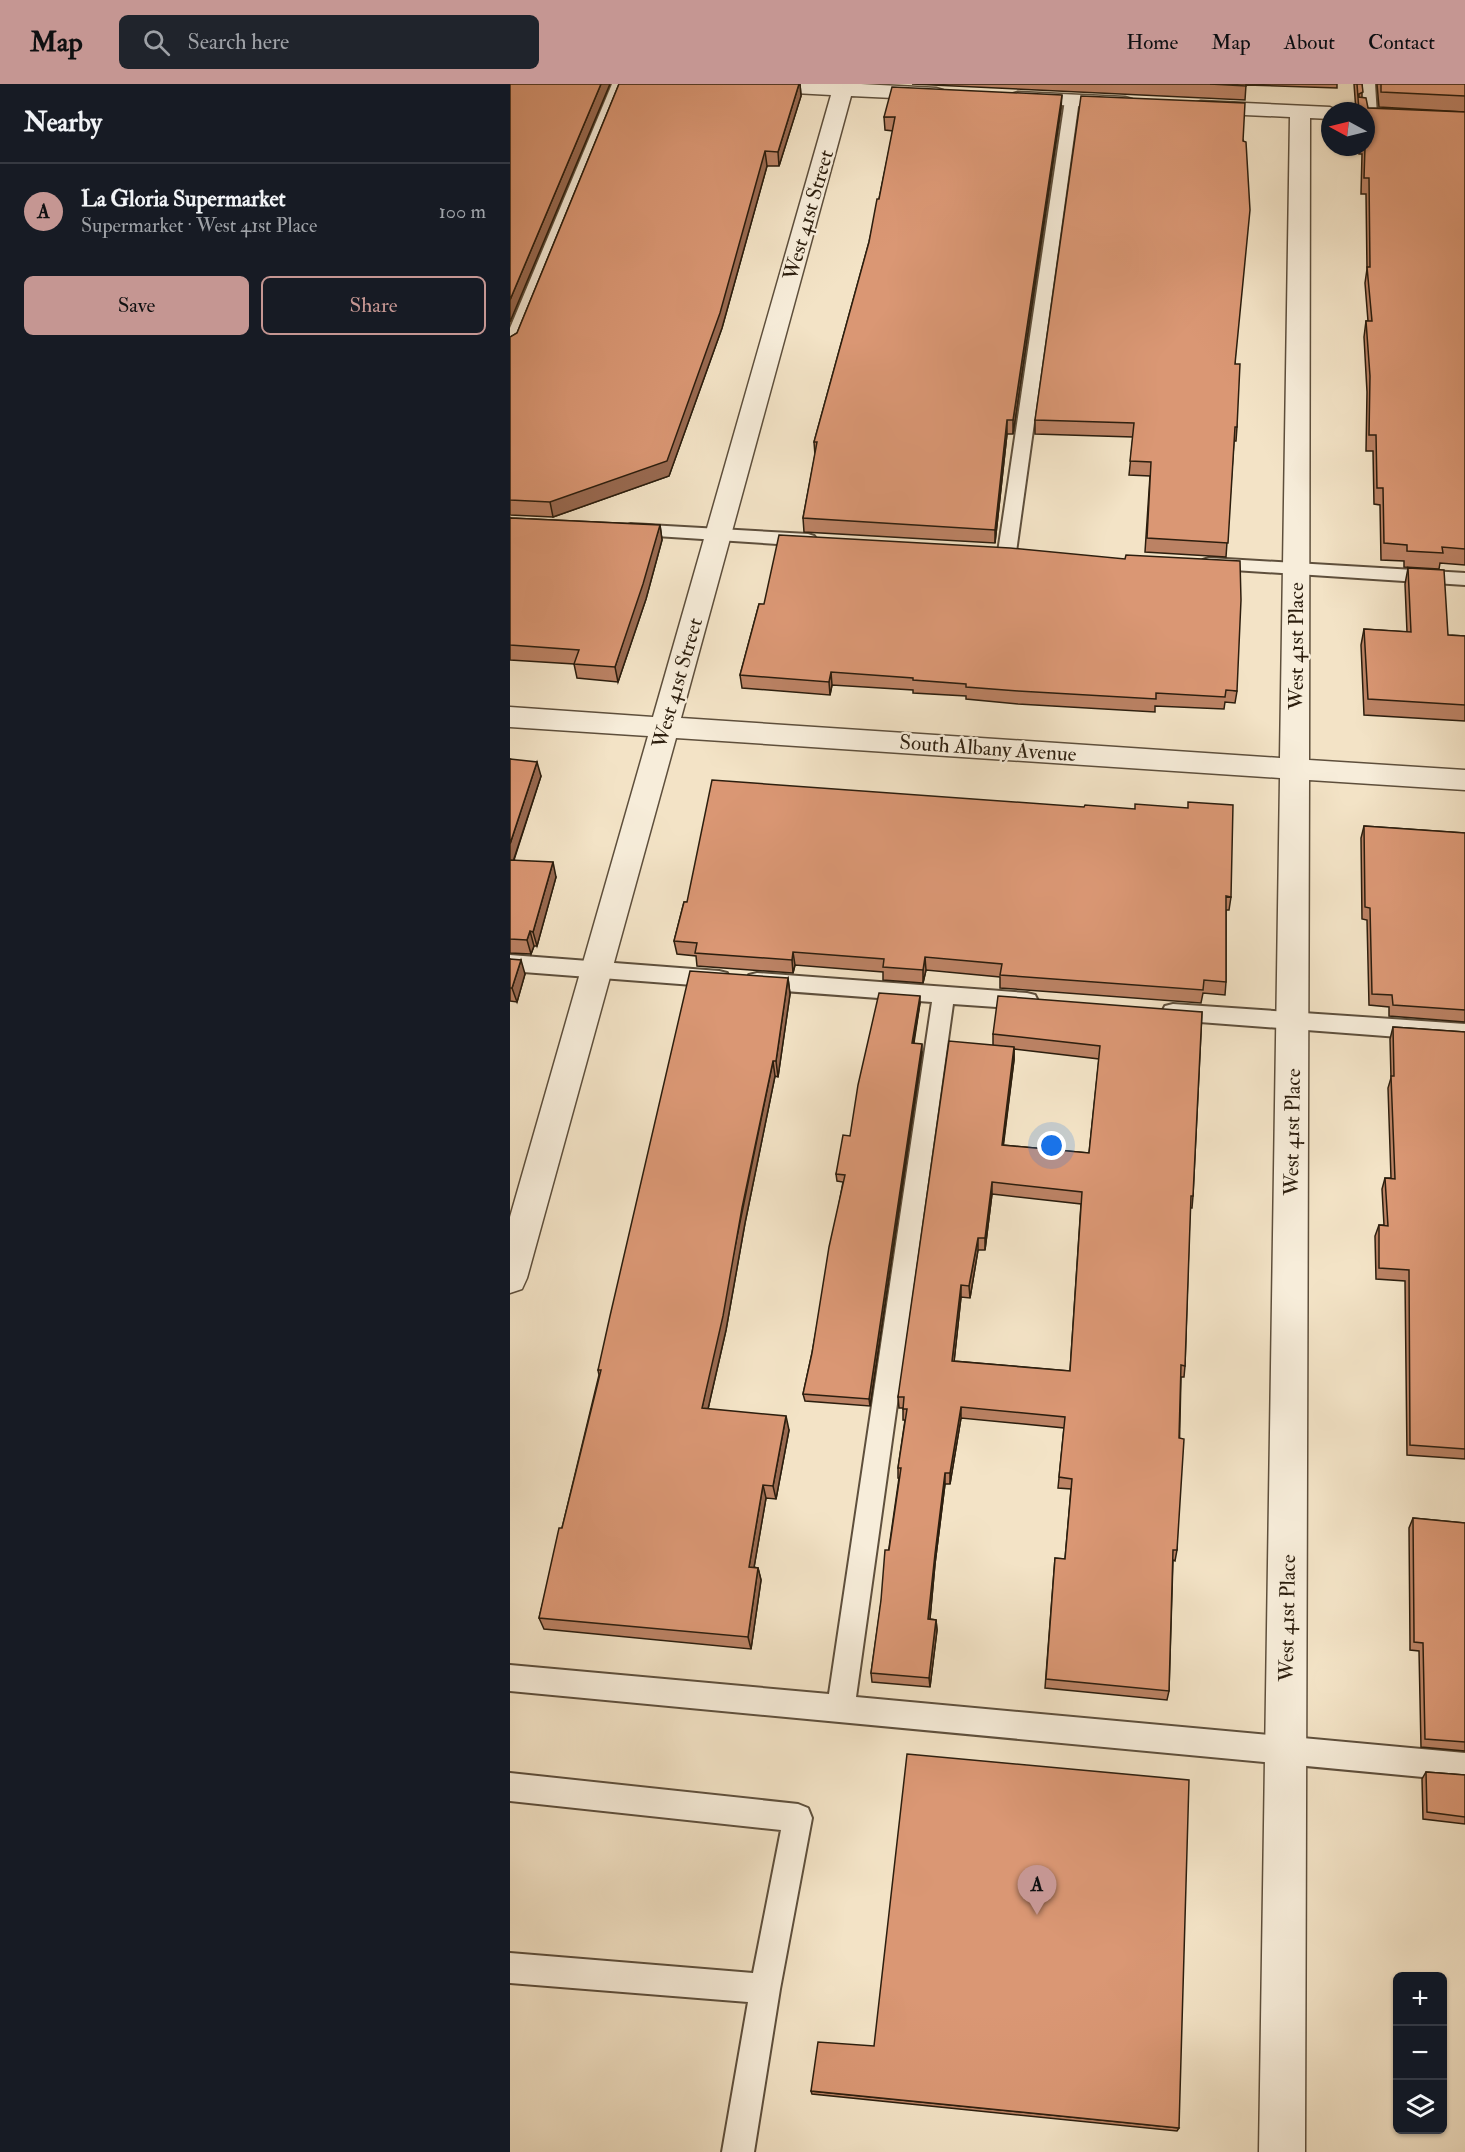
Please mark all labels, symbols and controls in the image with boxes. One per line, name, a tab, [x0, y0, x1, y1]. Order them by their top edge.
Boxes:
search box	[119, 15, 539, 69]
text: Map	[30, 25, 83, 60]
icon: search	[140, 26, 173, 59]
text: Search here	[188, 28, 289, 56]
text: Home	[1126, 29, 1178, 56]
text: Map	[1211, 29, 1251, 56]
text: About	[1284, 29, 1335, 56]
text: Contact	[1368, 29, 1435, 56]
north arrow	[1321, 102, 1375, 156]
text: Nearby	[24, 107, 102, 139]
street label: West 41st Street	[777, 147, 840, 284]
text: La Gloria Supermarket	[81, 185, 286, 213]
text: A	[37, 199, 50, 224]
text: 100 m	[439, 199, 486, 224]
text: Supermarket · West 41st Place	[81, 213, 317, 238]
button: Save	[24, 276, 249, 335]
button: Share	[261, 276, 486, 335]
street label: West 41st Place	[1283, 582, 1310, 711]
street label: West 41st Street	[646, 615, 709, 752]
street label: South Albany Avenue	[899, 729, 1078, 768]
street label: West 41st Place	[1278, 1068, 1307, 1197]
your location	[1037, 1131, 1066, 1160]
street label: West 41st Place	[1273, 1554, 1302, 1683]
pin: A	[1018, 1866, 1056, 1915]
map controls	[1393, 1972, 1447, 2134]
button: +	[1393, 1972, 1447, 2026]
button: −	[1393, 2026, 1447, 2080]
button: layers	[1393, 2080, 1447, 2134]

